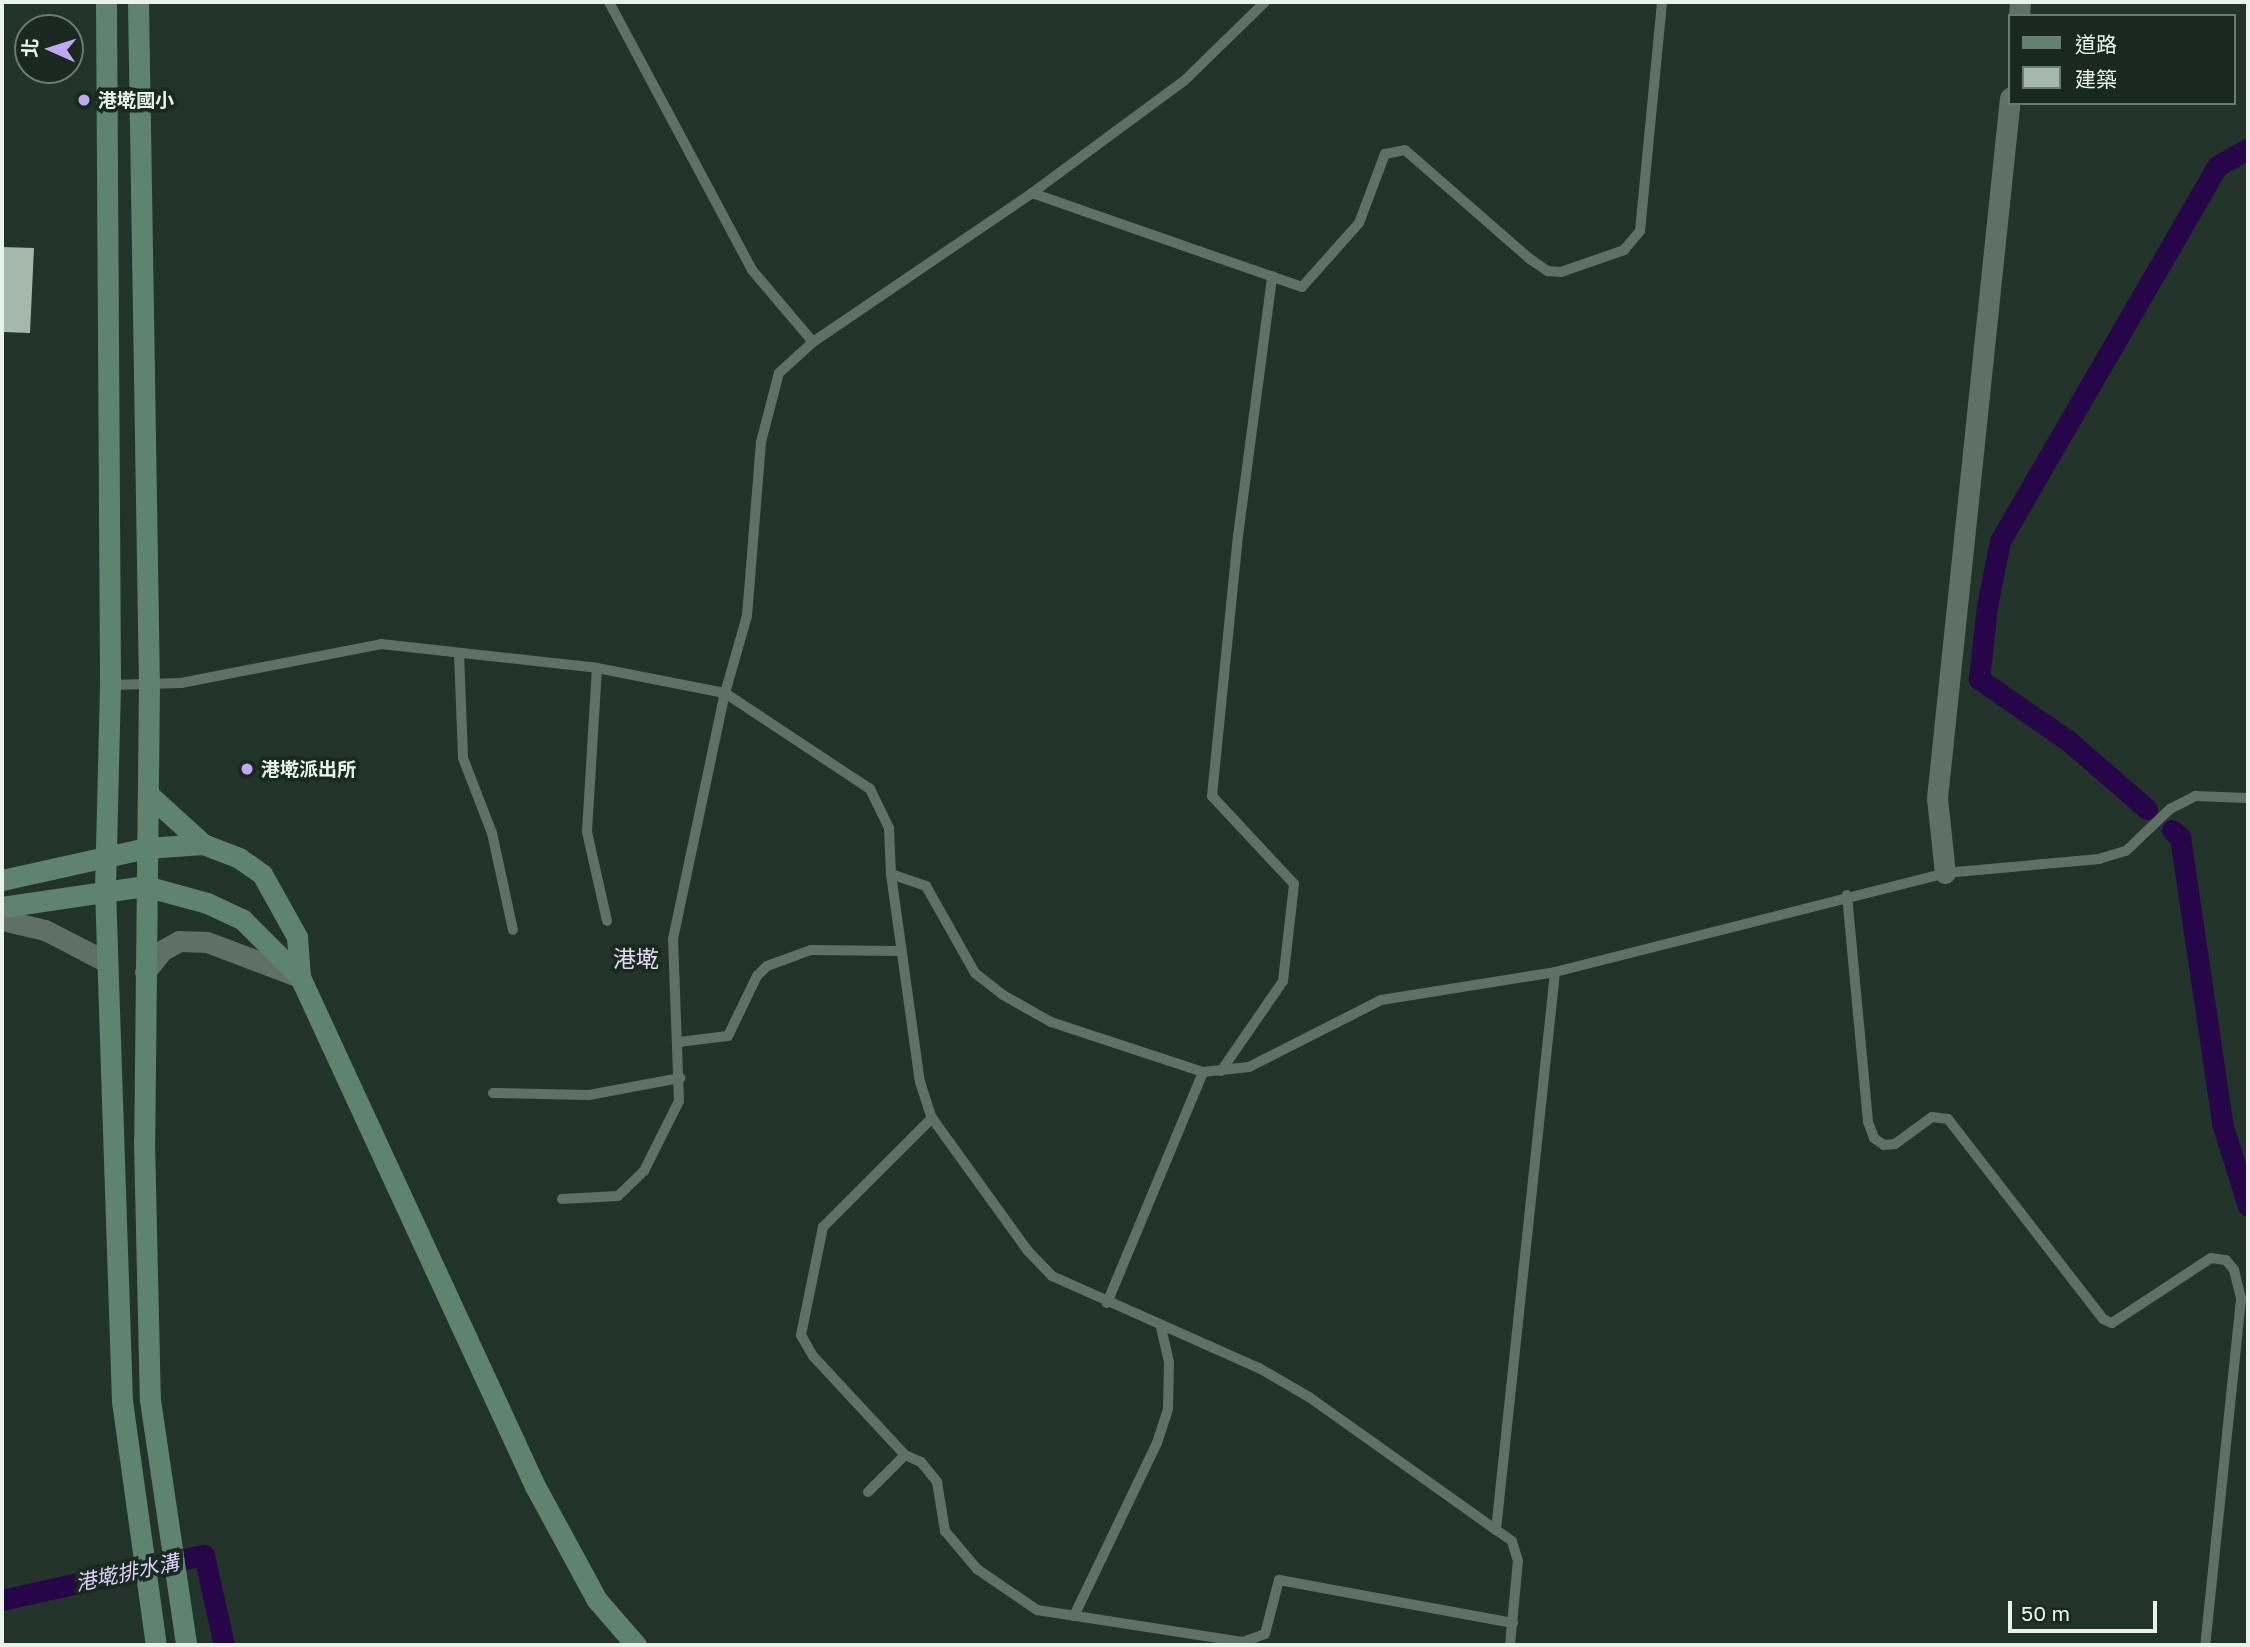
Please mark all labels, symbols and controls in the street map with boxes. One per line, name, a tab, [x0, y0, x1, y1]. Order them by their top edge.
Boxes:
north arrow	[14, 14, 84, 84]
legend	[2008, 14, 2236, 105]
text: 道路	[2075, 31, 2117, 57]
text: 北	[18, 38, 42, 58]
text: 建築	[2075, 66, 2117, 92]
place label: 港墘國小	[98, 89, 174, 111]
marker: 港墘國小	[76, 92, 92, 108]
place label: 港墘派出所	[261, 758, 356, 780]
marker: 港墘派出所	[239, 761, 255, 777]
district label: 港墘	[613, 944, 659, 972]
water label: 港墘排水溝	[73, 1549, 181, 1595]
scale bar	[2012, 1588, 2161, 1632]
text: 50 m	[2021, 1600, 2070, 1626]

